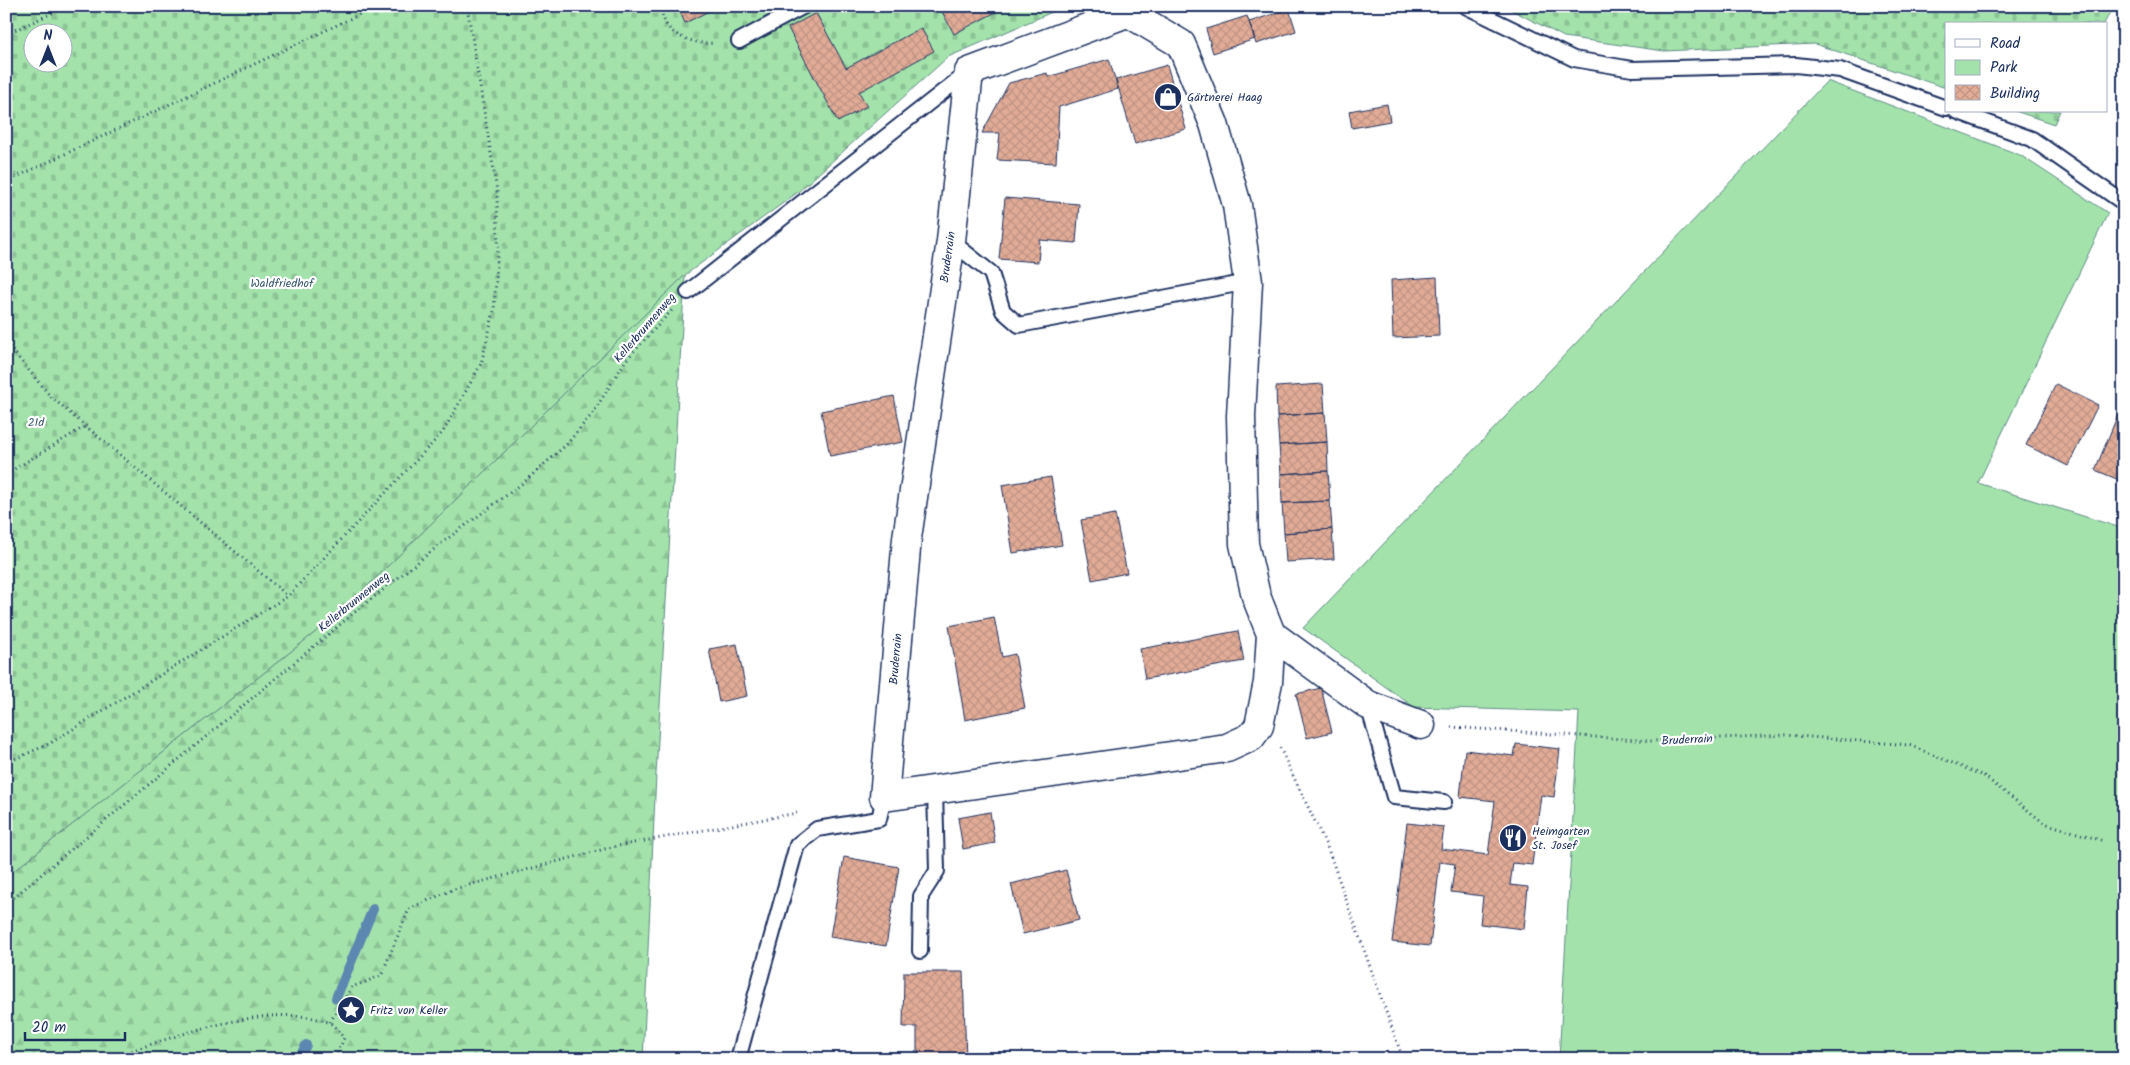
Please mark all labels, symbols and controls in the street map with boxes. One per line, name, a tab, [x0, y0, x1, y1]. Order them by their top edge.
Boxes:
north arrow	[22, 22, 72, 72]
legend	[1945, 22, 2108, 112]
text: N	[44, 25, 53, 47]
text: Road	[1990, 32, 2021, 56]
text: Park	[1990, 56, 2018, 80]
shop icon: Gärtnerei Haag	[1153, 82, 1183, 112]
text: Building	[1990, 82, 2040, 106]
place label: Gärtnerei Haag	[1187, 88, 1263, 107]
street label: Bruderrain	[935, 230, 961, 284]
park label: Waldfriedhof	[250, 274, 315, 293]
street label: Kellerbrunnenweg	[609, 289, 681, 367]
park label: 21d	[28, 413, 45, 432]
street label: Kellerbrunnenweg	[314, 567, 394, 637]
street label: Bruderrain	[884, 632, 908, 686]
street label: Bruderrain	[1661, 729, 1713, 751]
place label: Heimgarten St. Josef	[1532, 822, 1590, 855]
restaurant icon: Heimgarten St. Josef	[1498, 823, 1528, 853]
place icon: Fritz von Keller	[336, 995, 366, 1025]
place label: Fritz von Keller	[370, 1001, 448, 1020]
scale bar	[25, 1010, 125, 1042]
text: 20 m	[32, 1016, 66, 1040]

